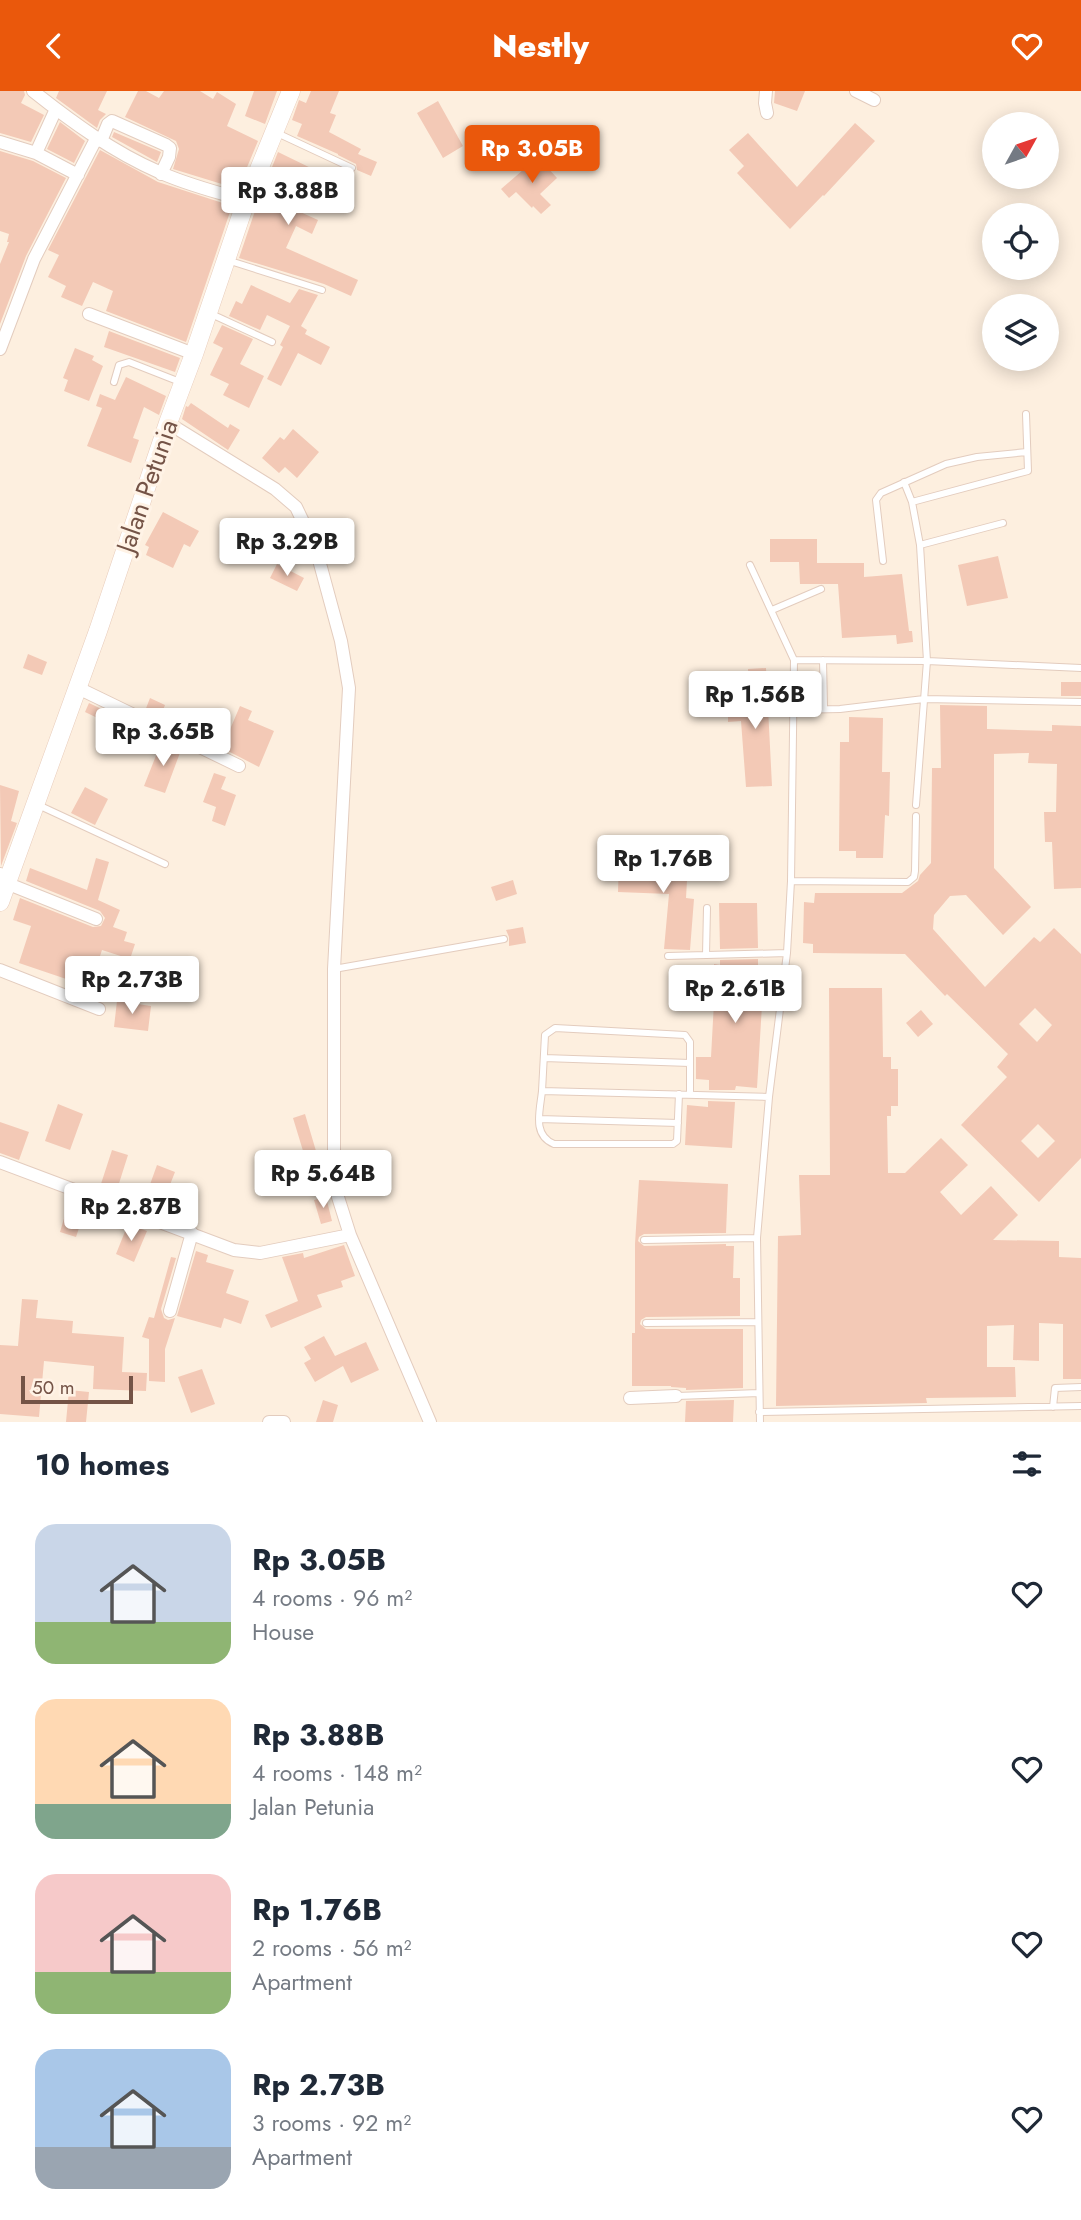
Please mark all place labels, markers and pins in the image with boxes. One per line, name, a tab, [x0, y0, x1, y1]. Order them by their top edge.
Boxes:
pin: Rp 3.05B	[460, 125, 604, 185]
pin: Rp 3.88B	[216, 167, 360, 227]
pin: Rp 3.29B	[215, 519, 359, 578]
pin: Rp 1.56B	[683, 671, 827, 731]
pin: Rp 3.65B	[91, 709, 235, 768]
pin: Rp 1.76B	[591, 835, 735, 895]
pin: Rp 2.73B	[60, 957, 204, 1016]
pin: Rp 2.61B	[663, 965, 807, 1025]
pin: Rp 5.64B	[251, 1151, 395, 1210]
pin: Rp 2.87B	[59, 1183, 203, 1243]

